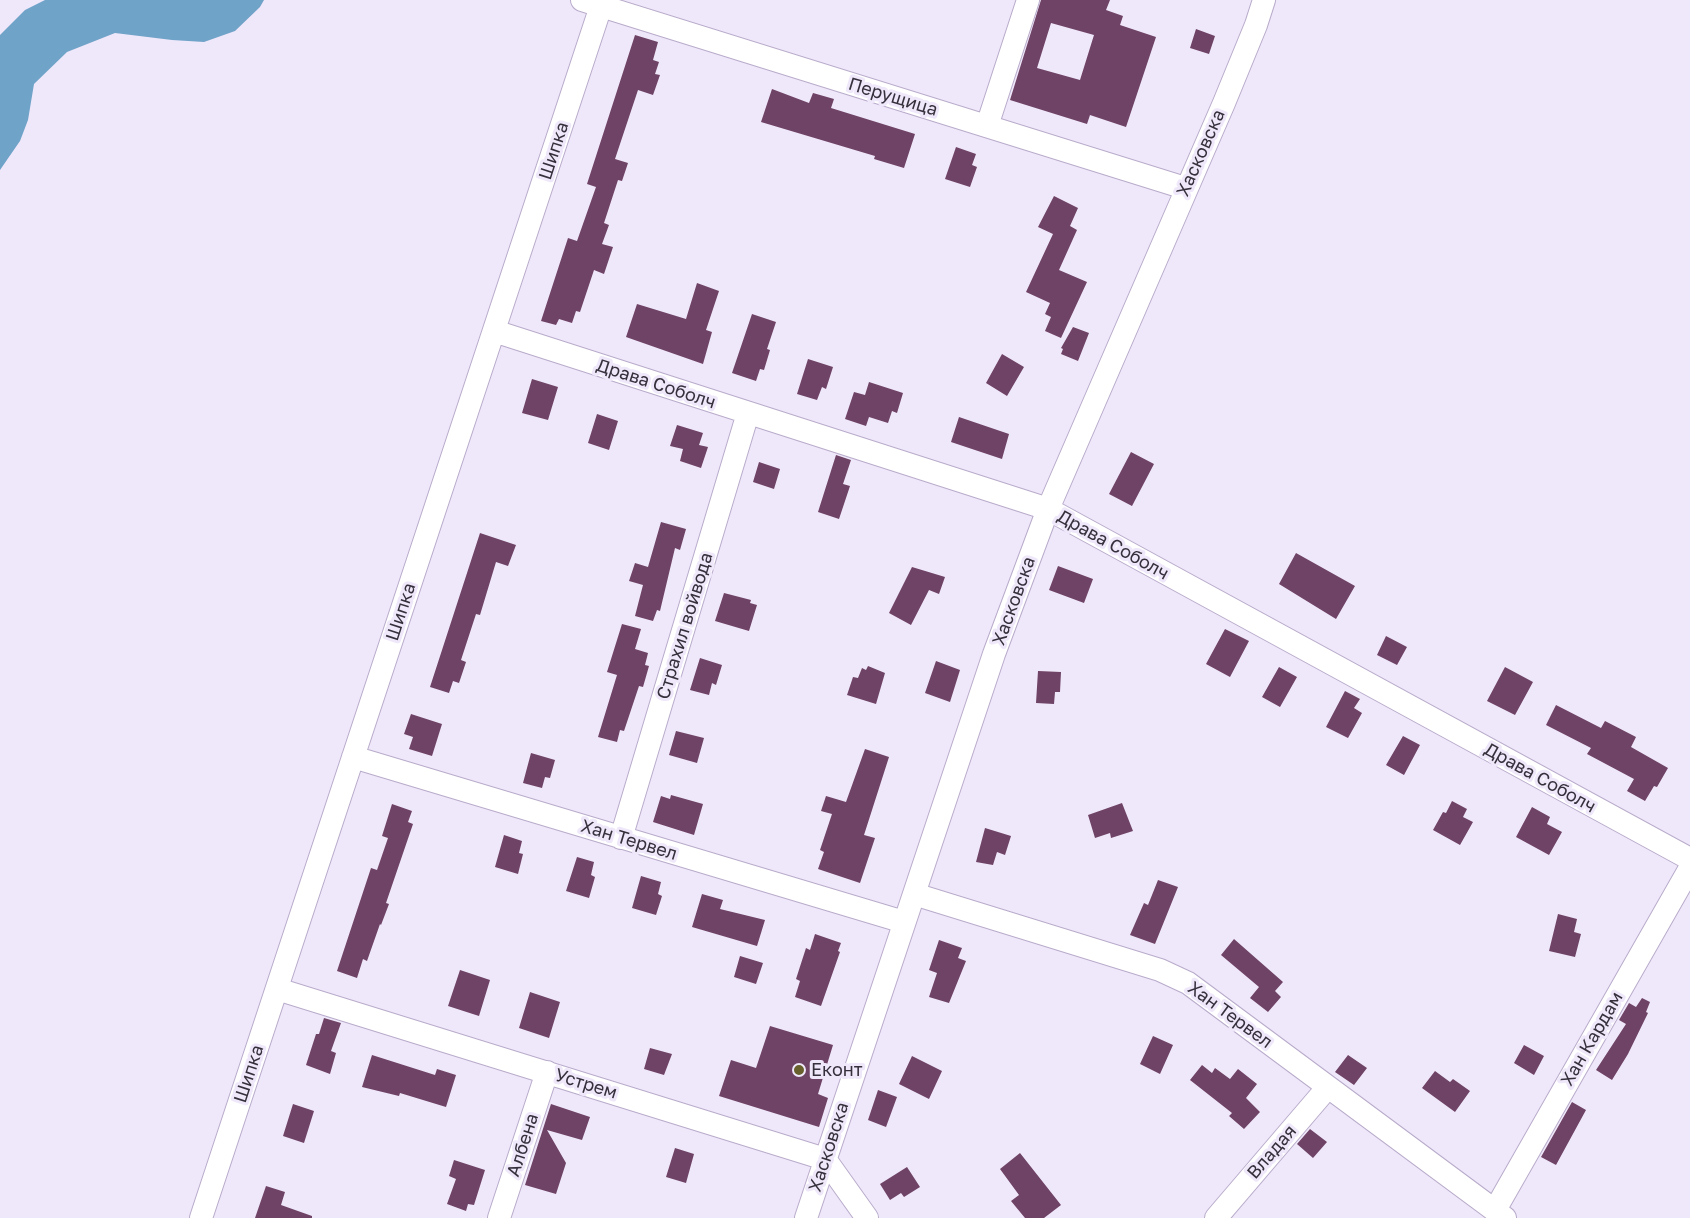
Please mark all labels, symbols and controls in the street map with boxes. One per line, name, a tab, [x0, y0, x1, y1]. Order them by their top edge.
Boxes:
street label: Перущица	[846, 73, 940, 121]
street label: Хасковска	[1172, 106, 1230, 200]
street label: Шипка	[535, 119, 573, 183]
street label: Драва Соболч	[594, 355, 718, 413]
street label: Драва Соболч	[1053, 505, 1173, 585]
street label: Страхил войвода	[652, 550, 718, 702]
street label: Хасковска	[988, 554, 1040, 648]
street label: Шипка	[382, 580, 420, 644]
street label: Драва Соболч	[1480, 738, 1600, 818]
street label: Хан Тервел	[578, 815, 680, 865]
street label: Хан Тервел	[1183, 977, 1277, 1053]
street label: Хан Кардам	[1556, 988, 1628, 1090]
street label: Шипка	[230, 1042, 268, 1106]
place label: Еконт	[811, 1059, 863, 1081]
marker: Еконт	[792, 1063, 806, 1077]
street label: Устрем	[552, 1064, 620, 1104]
street label: Хасковска	[804, 1100, 854, 1194]
street label: Албена	[503, 1111, 543, 1179]
street label: Владая	[1243, 1121, 1301, 1183]

